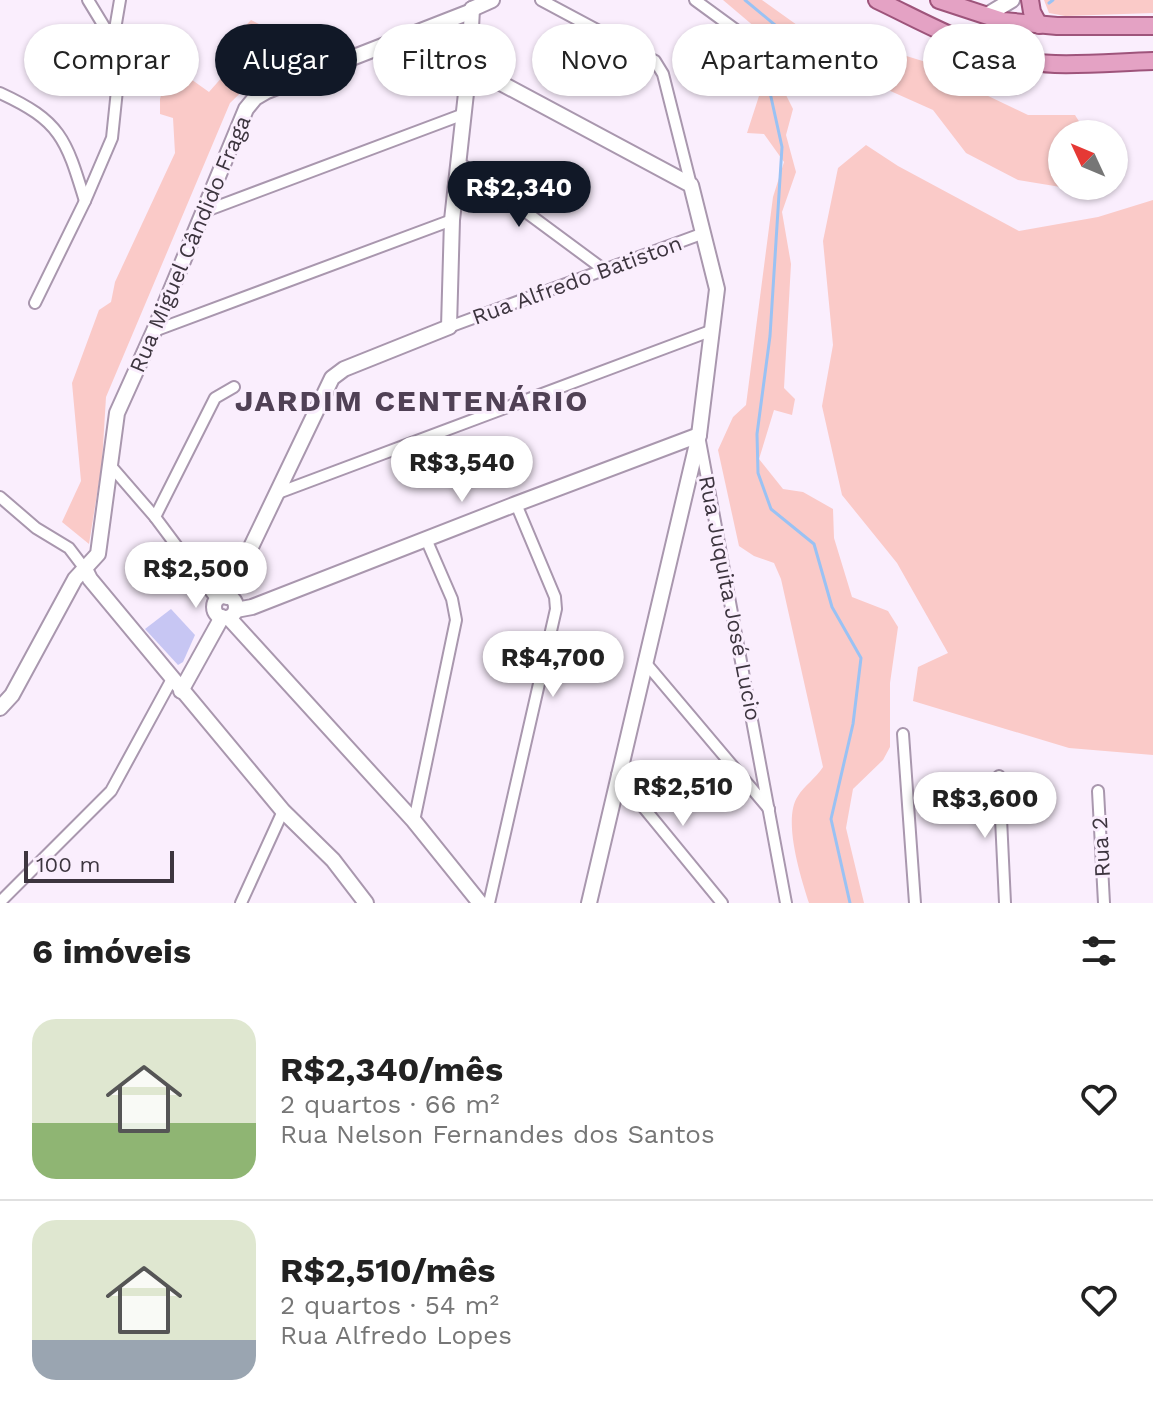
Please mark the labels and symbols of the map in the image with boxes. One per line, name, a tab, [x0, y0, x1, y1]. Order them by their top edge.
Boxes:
street label: Rua Miguel Cândido Fraga	[124, 112, 256, 376]
north arrow	[1048, 120, 1128, 200]
pin: R$2,340	[445, 161, 593, 229]
street label: Rua Alfredo Batiston	[469, 230, 685, 330]
district label: JARDIM CENTENÁRIO	[235, 383, 589, 418]
pin: R$3,540	[388, 436, 536, 504]
street label: Rua Juquita José Lucio	[694, 473, 766, 723]
pin: R$2,500	[122, 542, 270, 610]
pin: R$4,700	[479, 631, 627, 699]
pin: R$2,510	[609, 760, 757, 828]
pin: R$3,600	[911, 772, 1059, 840]
street label: Rua 2	[1087, 816, 1115, 878]
scale bar	[24, 847, 174, 883]

